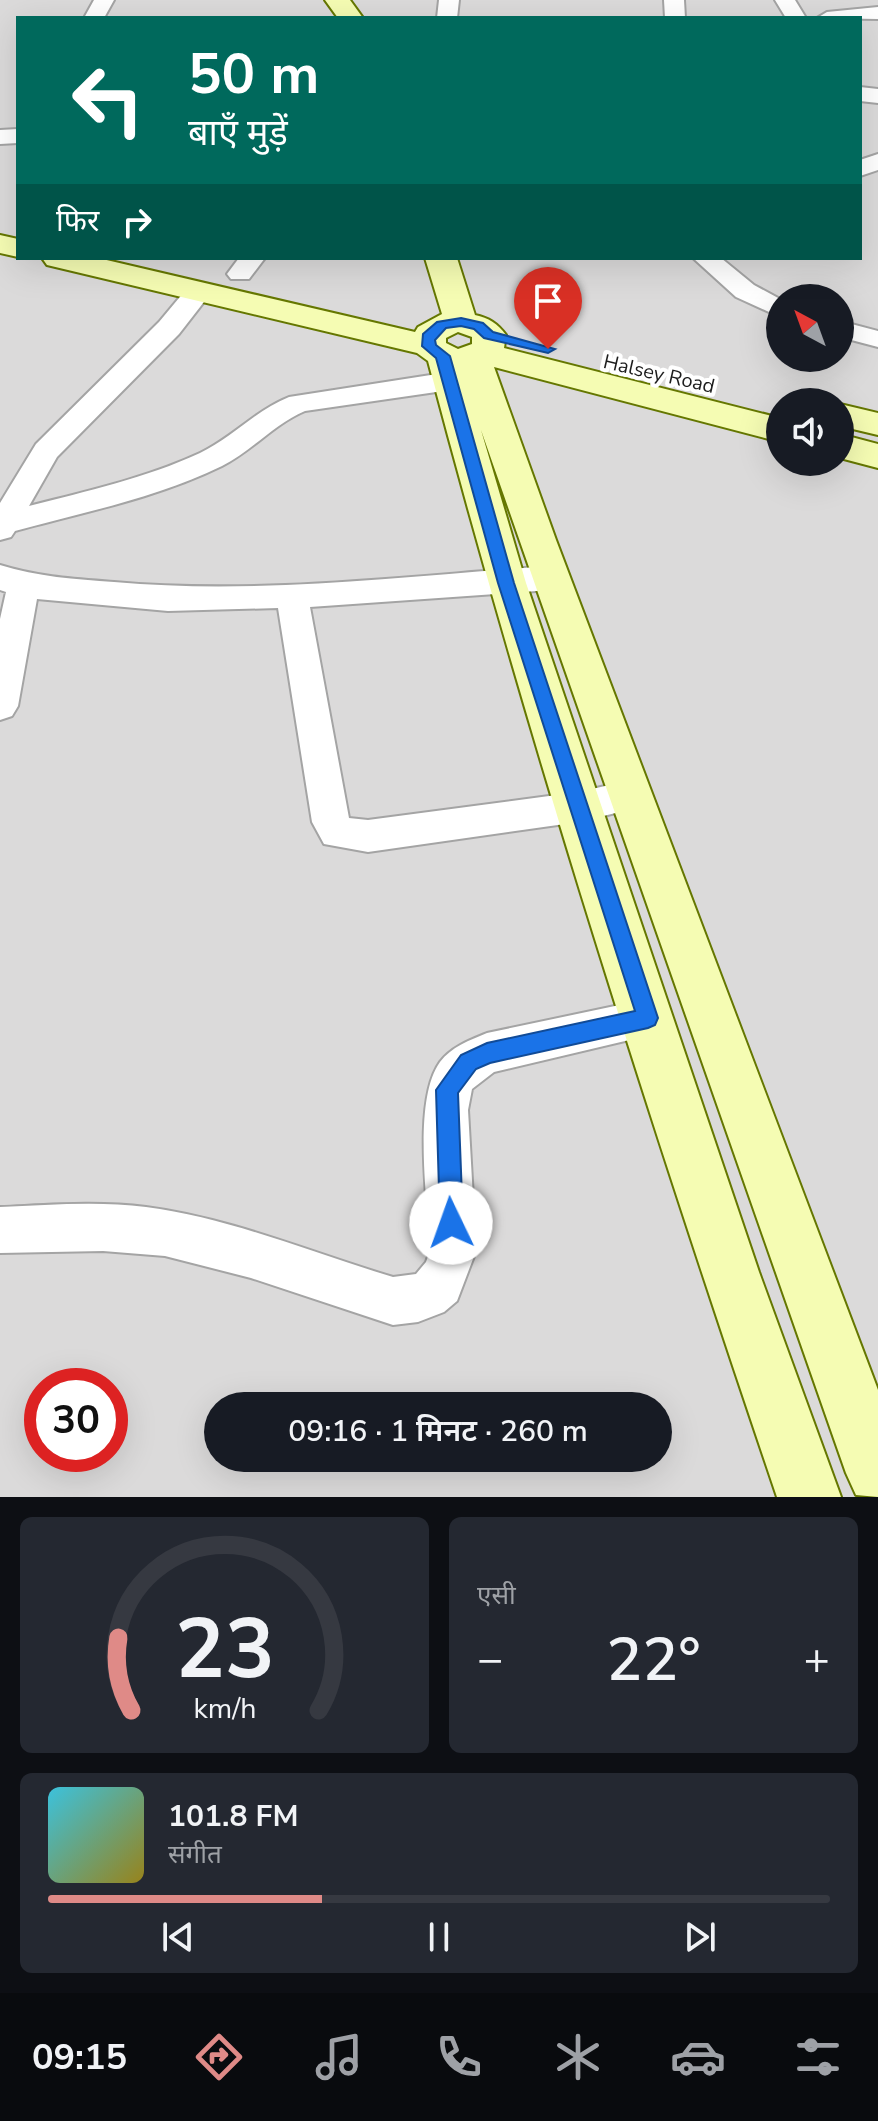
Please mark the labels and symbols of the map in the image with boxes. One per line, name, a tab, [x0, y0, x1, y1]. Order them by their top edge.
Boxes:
pin	[514, 267, 582, 349]
north arrow	[766, 284, 854, 372]
street label: Halsey Road	[601, 348, 717, 400]
position arrow	[409, 1181, 493, 1265]
speed limit sign: 30	[24, 1368, 128, 1472]

